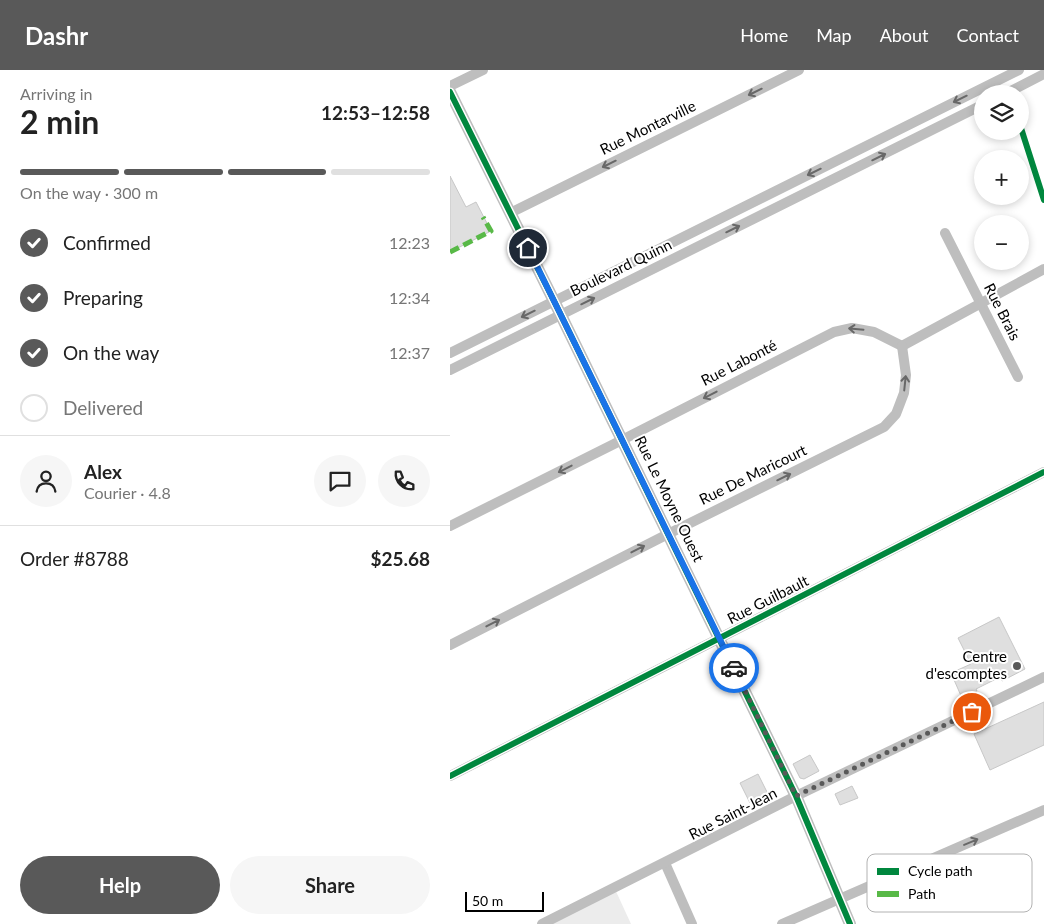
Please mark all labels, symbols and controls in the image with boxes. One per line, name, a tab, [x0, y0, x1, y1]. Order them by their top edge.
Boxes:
text: Dashr	[25, 21, 88, 50]
text: Home	[740, 24, 788, 46]
text: Map	[816, 24, 852, 46]
text: About	[880, 24, 929, 46]
text: Contact	[957, 24, 1019, 46]
text: Arriving in	[20, 84, 93, 103]
map controls	[974, 85, 1029, 270]
button: layers	[974, 85, 1029, 140]
one-way arrow	[748, 87, 763, 97]
one-way arrow	[953, 95, 968, 105]
street label: Rue Montarville	[597, 96, 698, 158]
text: 12:53–12:58	[321, 101, 430, 124]
text: 2 min	[20, 102, 99, 141]
button: +	[974, 150, 1029, 205]
one-way arrow	[871, 151, 886, 161]
one-way arrow	[602, 159, 617, 169]
one-way arrow	[807, 168, 822, 177]
text: On the way · 300 m	[20, 183, 158, 202]
button: −	[974, 215, 1029, 270]
one-way arrow	[725, 224, 740, 233]
pin	[507, 227, 549, 269]
icon: check	[20, 229, 48, 257]
text: Confirmed	[63, 231, 151, 254]
text: 12:23	[389, 233, 430, 252]
icon: home	[514, 234, 542, 262]
street label: Boulevard Quinn	[567, 235, 674, 299]
street label: Rue Brais	[981, 280, 1025, 343]
icon: check	[20, 284, 48, 312]
text: Preparing	[63, 286, 143, 309]
text: 12:34	[389, 288, 430, 307]
one-way arrow	[580, 296, 595, 305]
one-way arrow	[521, 310, 536, 319]
one-way arrow	[849, 325, 865, 334]
street label: Rue Labonté	[698, 335, 780, 389]
icon: check	[20, 339, 48, 367]
text: On the way	[63, 341, 159, 364]
text: 12:37	[389, 343, 430, 362]
one-way arrow	[900, 375, 910, 391]
one-way arrow	[702, 390, 717, 400]
text: Delivered	[63, 396, 143, 419]
street label: Rue Le Moyne Ouest	[632, 433, 709, 565]
street label: Rue De Maricourt	[696, 440, 810, 508]
button: person	[20, 455, 72, 507]
button: chat	[314, 455, 366, 507]
button: phone	[378, 455, 430, 507]
text: Alex	[84, 460, 122, 483]
one-way arrow	[557, 464, 572, 474]
one-way arrow	[776, 472, 791, 481]
text: Courier · 4.8	[84, 483, 171, 502]
one-way arrow	[630, 544, 645, 553]
text: Order #8788	[20, 547, 129, 570]
text: $25.68	[370, 547, 430, 570]
street label: Rue Guilbault	[724, 571, 812, 627]
one-way arrow	[486, 618, 501, 628]
courier	[709, 643, 759, 693]
place label: Centre d'escomptes	[925, 647, 1007, 682]
icon: car	[720, 654, 748, 682]
marker: Centre d'escomptes	[1011, 660, 1023, 672]
pin	[951, 691, 993, 733]
icon: bag	[958, 698, 986, 726]
street label: Rue Saint-Jean	[685, 783, 780, 843]
one-way arrow	[963, 836, 978, 846]
legend	[867, 854, 1032, 912]
button: Help	[20, 856, 220, 914]
button: Share	[230, 856, 430, 914]
text: Cycle path	[908, 862, 973, 879]
text: Path	[908, 885, 936, 902]
scale bar	[465, 889, 544, 912]
text: 50 m	[472, 892, 503, 909]

